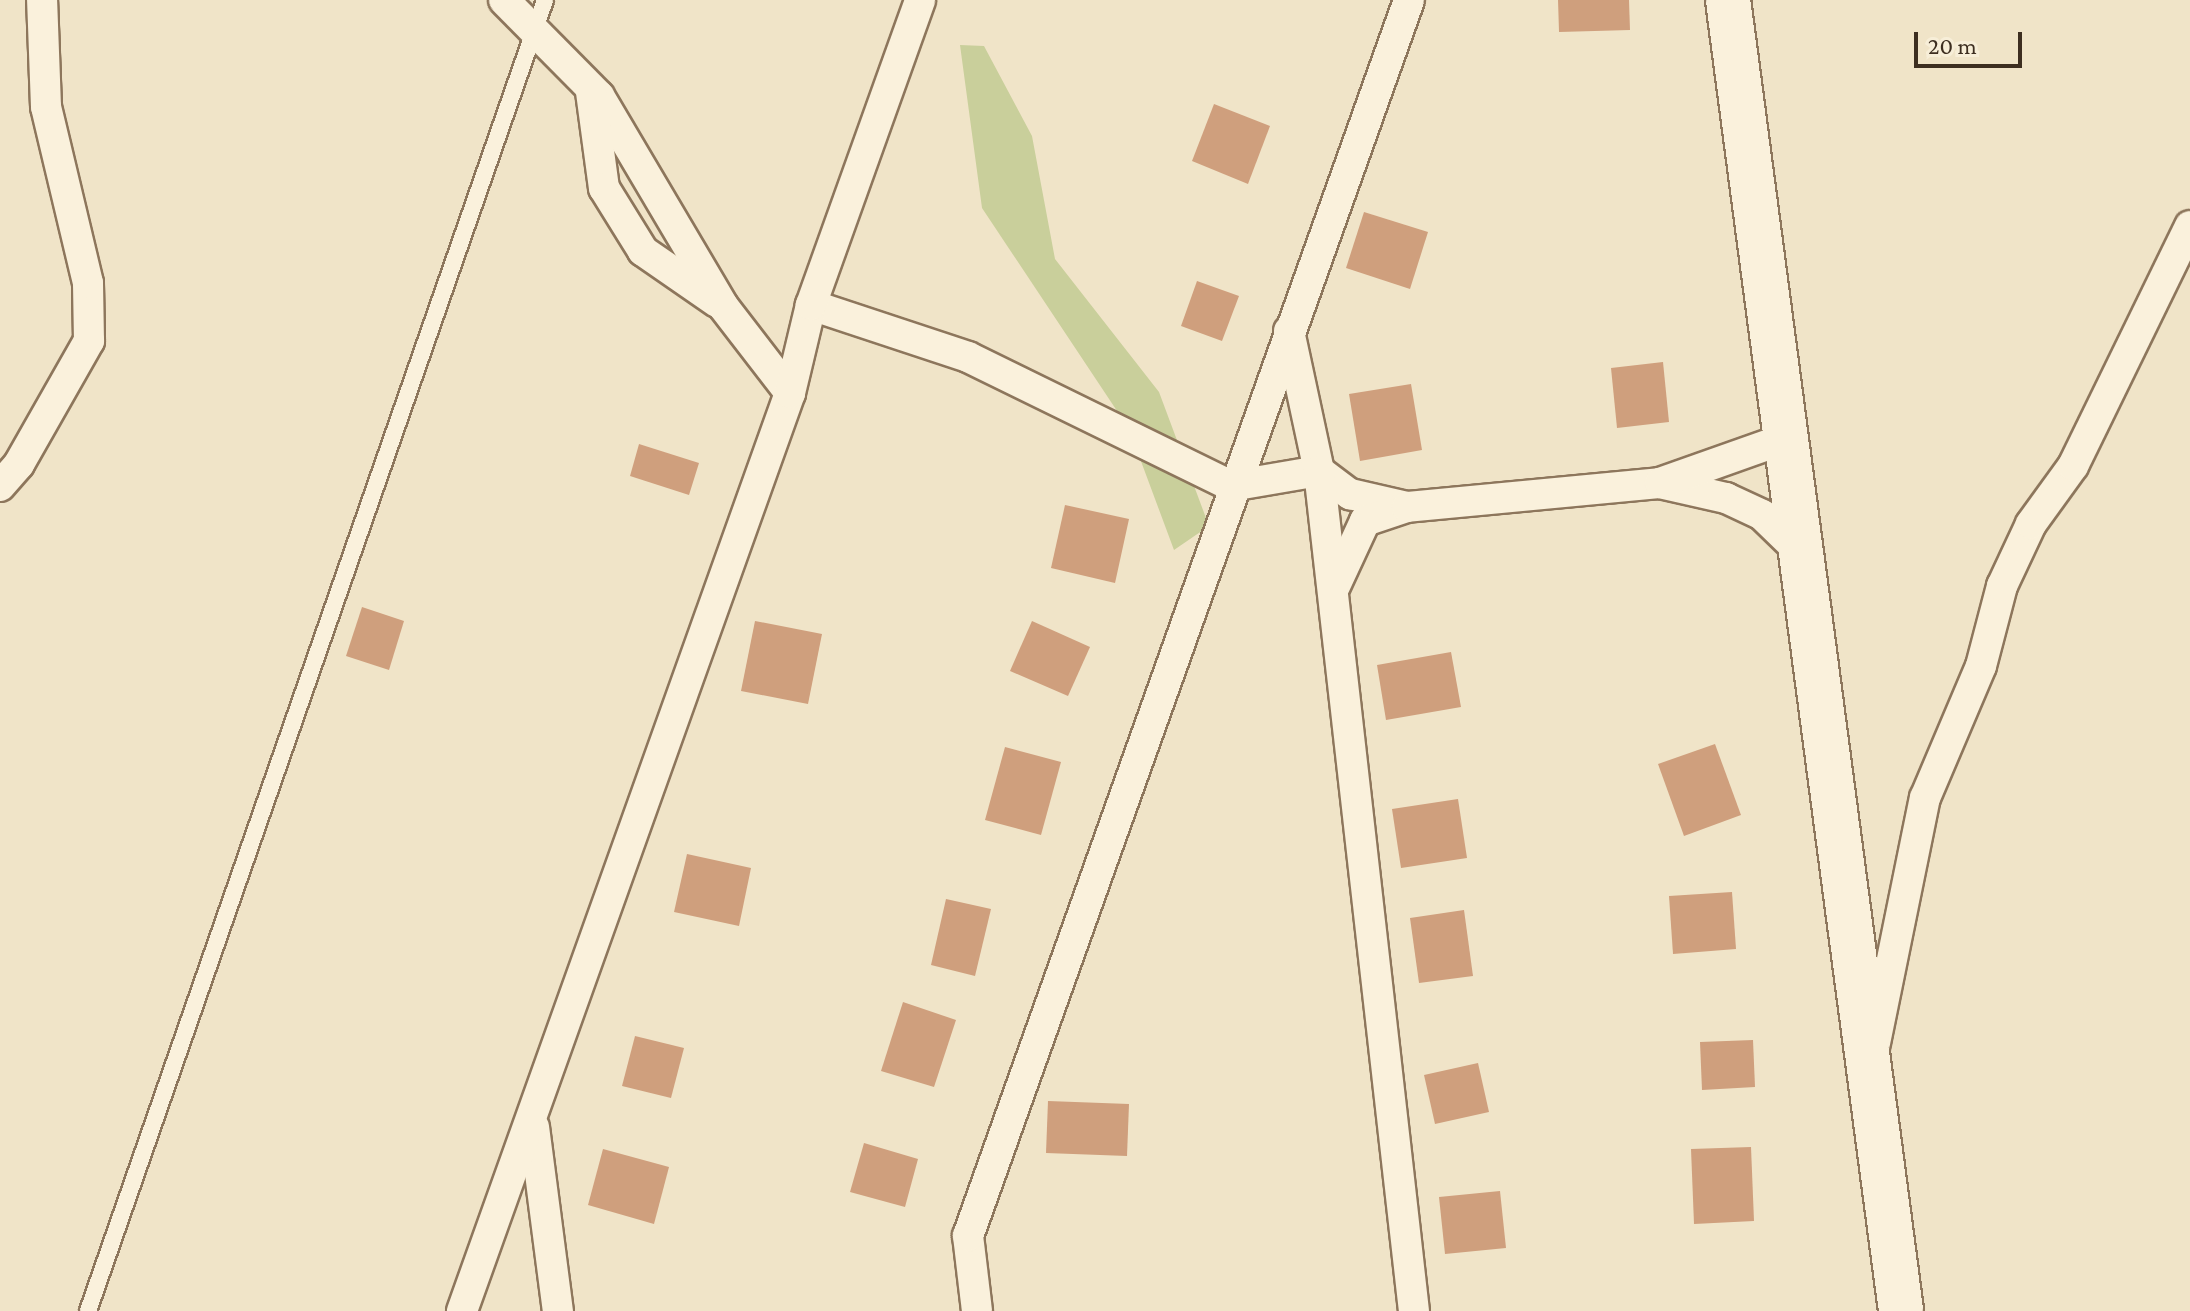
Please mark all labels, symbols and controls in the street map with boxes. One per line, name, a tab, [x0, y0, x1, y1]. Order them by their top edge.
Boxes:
scale bar	[1918, 16, 2026, 66]
text: 20 m	[1928, 32, 1977, 59]

